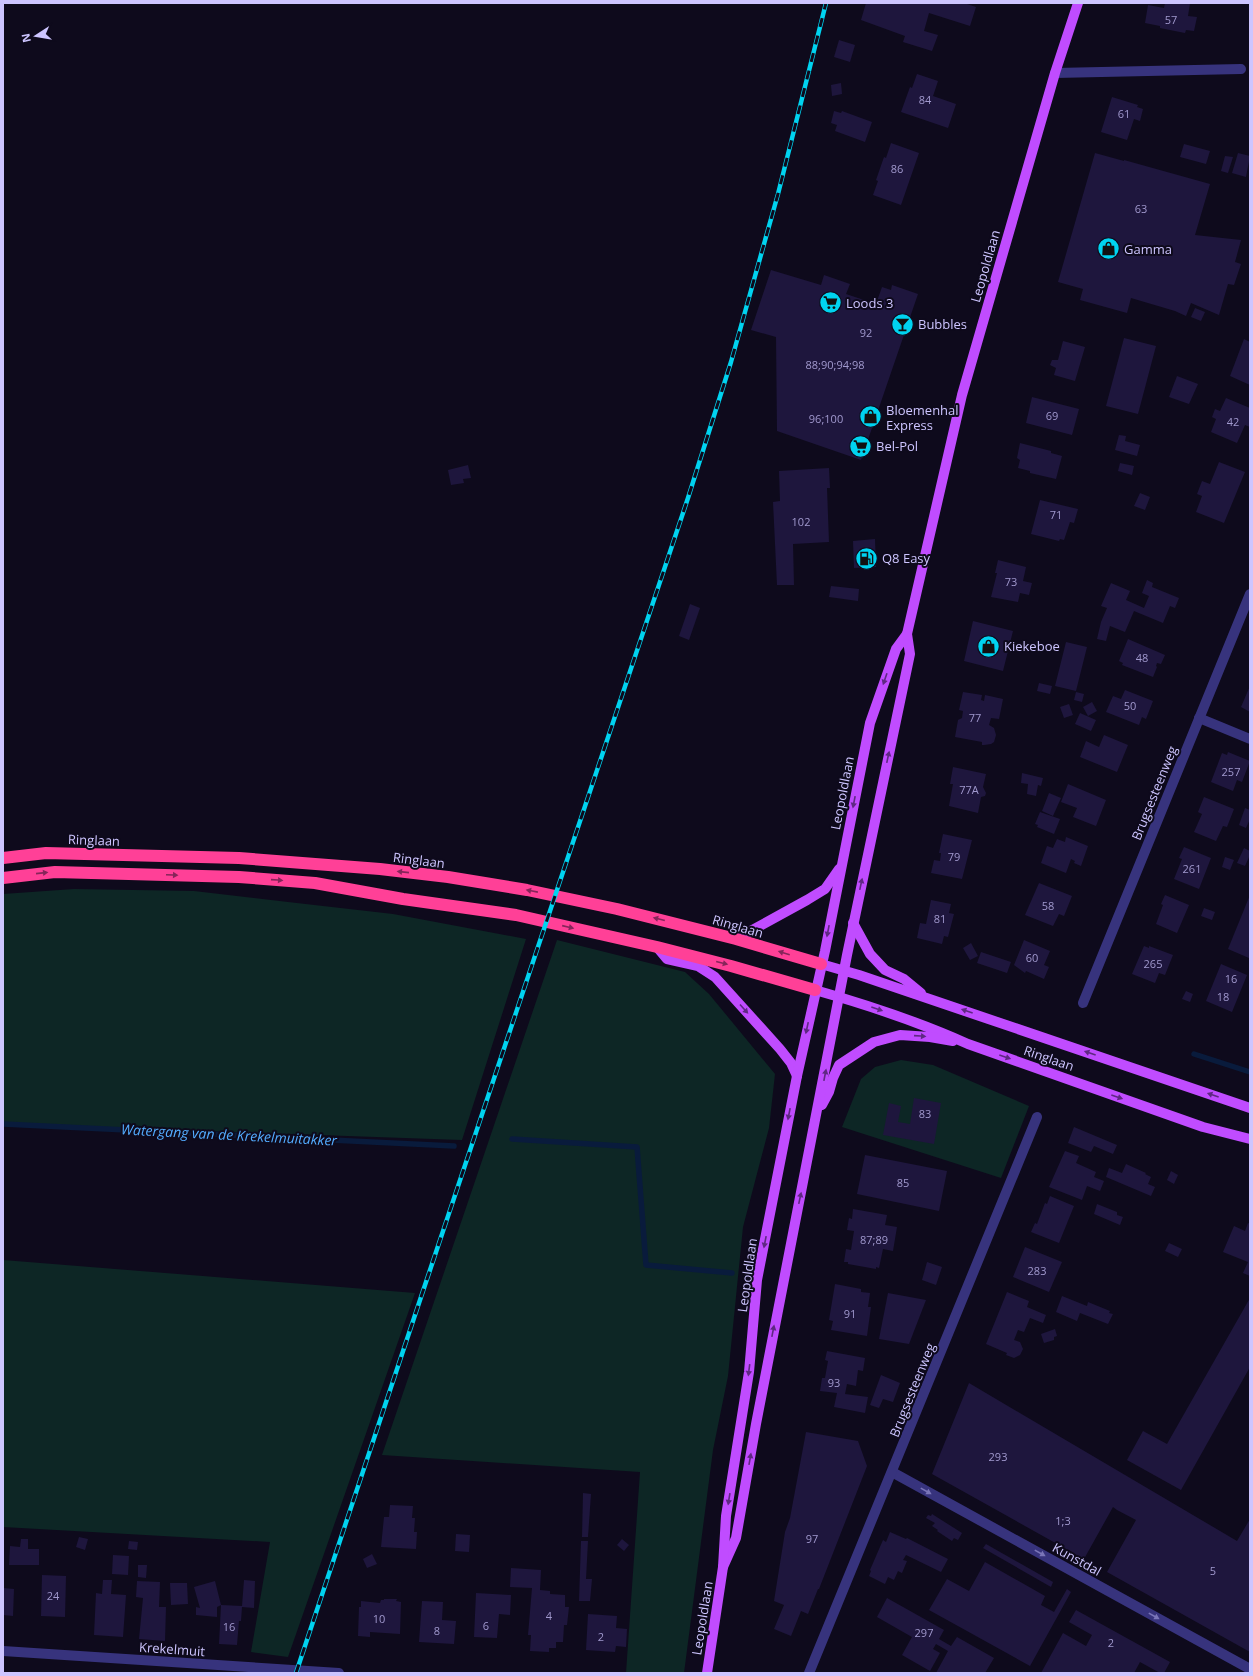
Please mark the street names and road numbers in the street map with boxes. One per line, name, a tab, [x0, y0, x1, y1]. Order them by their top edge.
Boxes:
street label: Leopoldlaan	[966, 228, 1004, 304]
street label: Brugsesteenweg	[1127, 743, 1181, 843]
street label: Leopoldlaan	[826, 755, 858, 831]
street label: Ringlaan	[68, 830, 120, 850]
street label: Ringlaan	[392, 848, 446, 872]
street label: Ringlaan	[711, 910, 765, 942]
street label: Ringlaan	[1021, 1041, 1077, 1075]
street label: Leopoldlaan	[733, 1237, 761, 1313]
street label: Brugsesteenweg	[885, 1340, 939, 1440]
street label: Kunstdal	[1049, 1538, 1105, 1580]
street label: Leopoldlaan	[687, 1580, 717, 1656]
street label: Krekelmuit	[138, 1638, 206, 1660]

